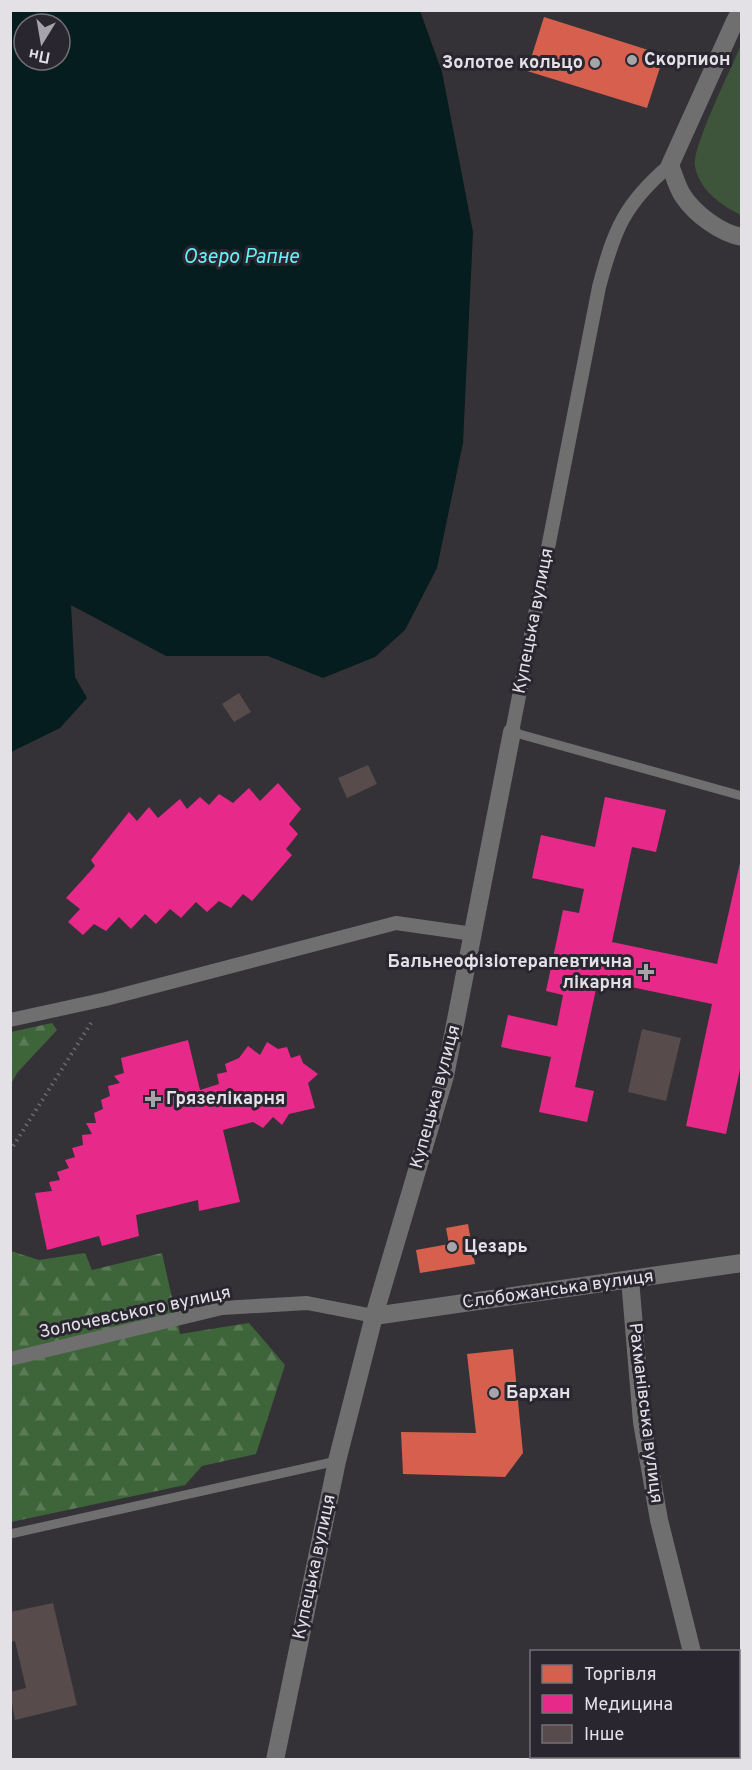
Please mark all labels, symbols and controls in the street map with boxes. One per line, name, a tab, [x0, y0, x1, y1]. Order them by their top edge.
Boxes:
north arrow	[12, 12, 72, 72]
text: Пн	[27, 43, 52, 67]
place label: Скорпион	[644, 49, 731, 72]
place label: Золотое кольцо	[442, 52, 583, 75]
marker: Скорпион	[625, 53, 639, 67]
marker: Золотое кольцо	[588, 56, 602, 70]
water label: Озеро Рапне	[183, 245, 300, 271]
street label: Купецька вулиця	[509, 546, 559, 696]
place label: Бальнеофізіотерапевтична лікарня	[388, 951, 632, 995]
marker: Бальнеофізіотерапевтична лікарня	[637, 963, 655, 981]
street label: Купецька вулиця	[406, 1023, 466, 1171]
place label: Грязелікарня	[166, 1088, 285, 1111]
marker: Грязелікарня	[144, 1090, 162, 1108]
place label: Цезарь	[464, 1236, 528, 1259]
marker: Цезарь	[445, 1240, 459, 1254]
street label: Слобожанська вулиця	[461, 1265, 655, 1315]
street label: Золочевського вулиця	[37, 1281, 233, 1345]
street label: Рахманівська вулиця	[623, 1321, 667, 1505]
place label: Бархан	[506, 1382, 571, 1405]
marker: Бархан	[487, 1386, 501, 1400]
street label: Купецька вулиця	[288, 1492, 342, 1642]
legend	[530, 1650, 740, 1758]
text: Торгівля	[584, 1664, 657, 1687]
text: Медицина	[584, 1694, 673, 1717]
text: Інше	[584, 1724, 624, 1747]

